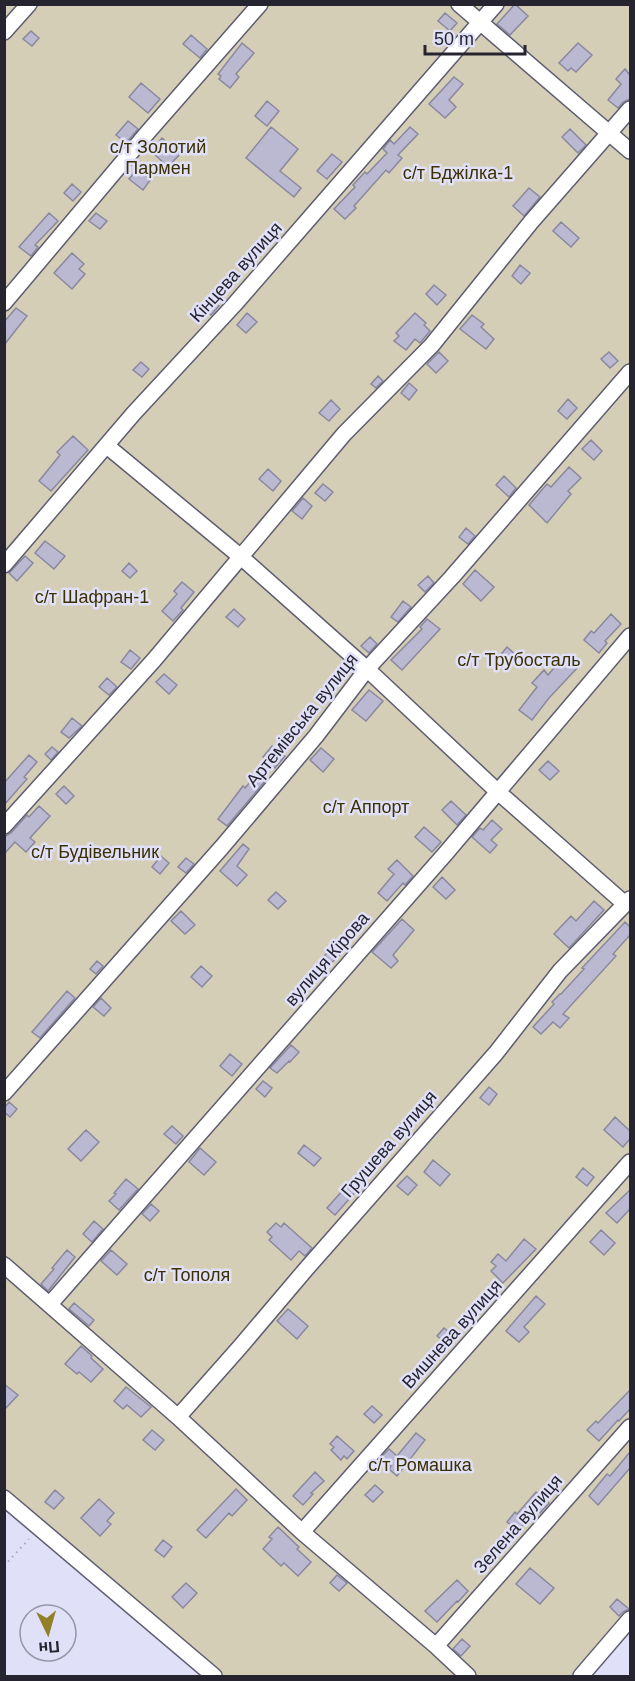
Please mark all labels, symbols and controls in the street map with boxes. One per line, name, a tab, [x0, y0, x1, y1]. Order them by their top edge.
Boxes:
scale bar	[425, 18, 526, 56]
text: 50 m	[434, 29, 474, 49]
park label: с/т Золотий Пармен	[110, 137, 206, 178]
park label: с/т Бджілка-1	[403, 163, 513, 183]
street label: Кінцева вулиця	[186, 218, 286, 326]
park label: с/т Шафран-1	[35, 587, 149, 607]
street label: Артемівська вулиця	[242, 649, 362, 791]
park label: с/т Трубосталь	[457, 650, 581, 670]
park label: с/т Аппорт	[323, 797, 409, 817]
park label: с/т Будівельник	[31, 842, 159, 862]
street label: вулиця Кірова	[281, 907, 374, 1010]
street label: Грушева вулиця	[337, 1087, 441, 1201]
park label: с/т Тополя	[144, 1265, 230, 1285]
street label: Вишнева вулиця	[398, 1276, 506, 1392]
park label: с/т Ромашка	[368, 1455, 473, 1475]
street label: Зелена вулиця	[470, 1471, 566, 1577]
north arrow	[18, 1603, 78, 1663]
text: Пн	[38, 1638, 61, 1657]

